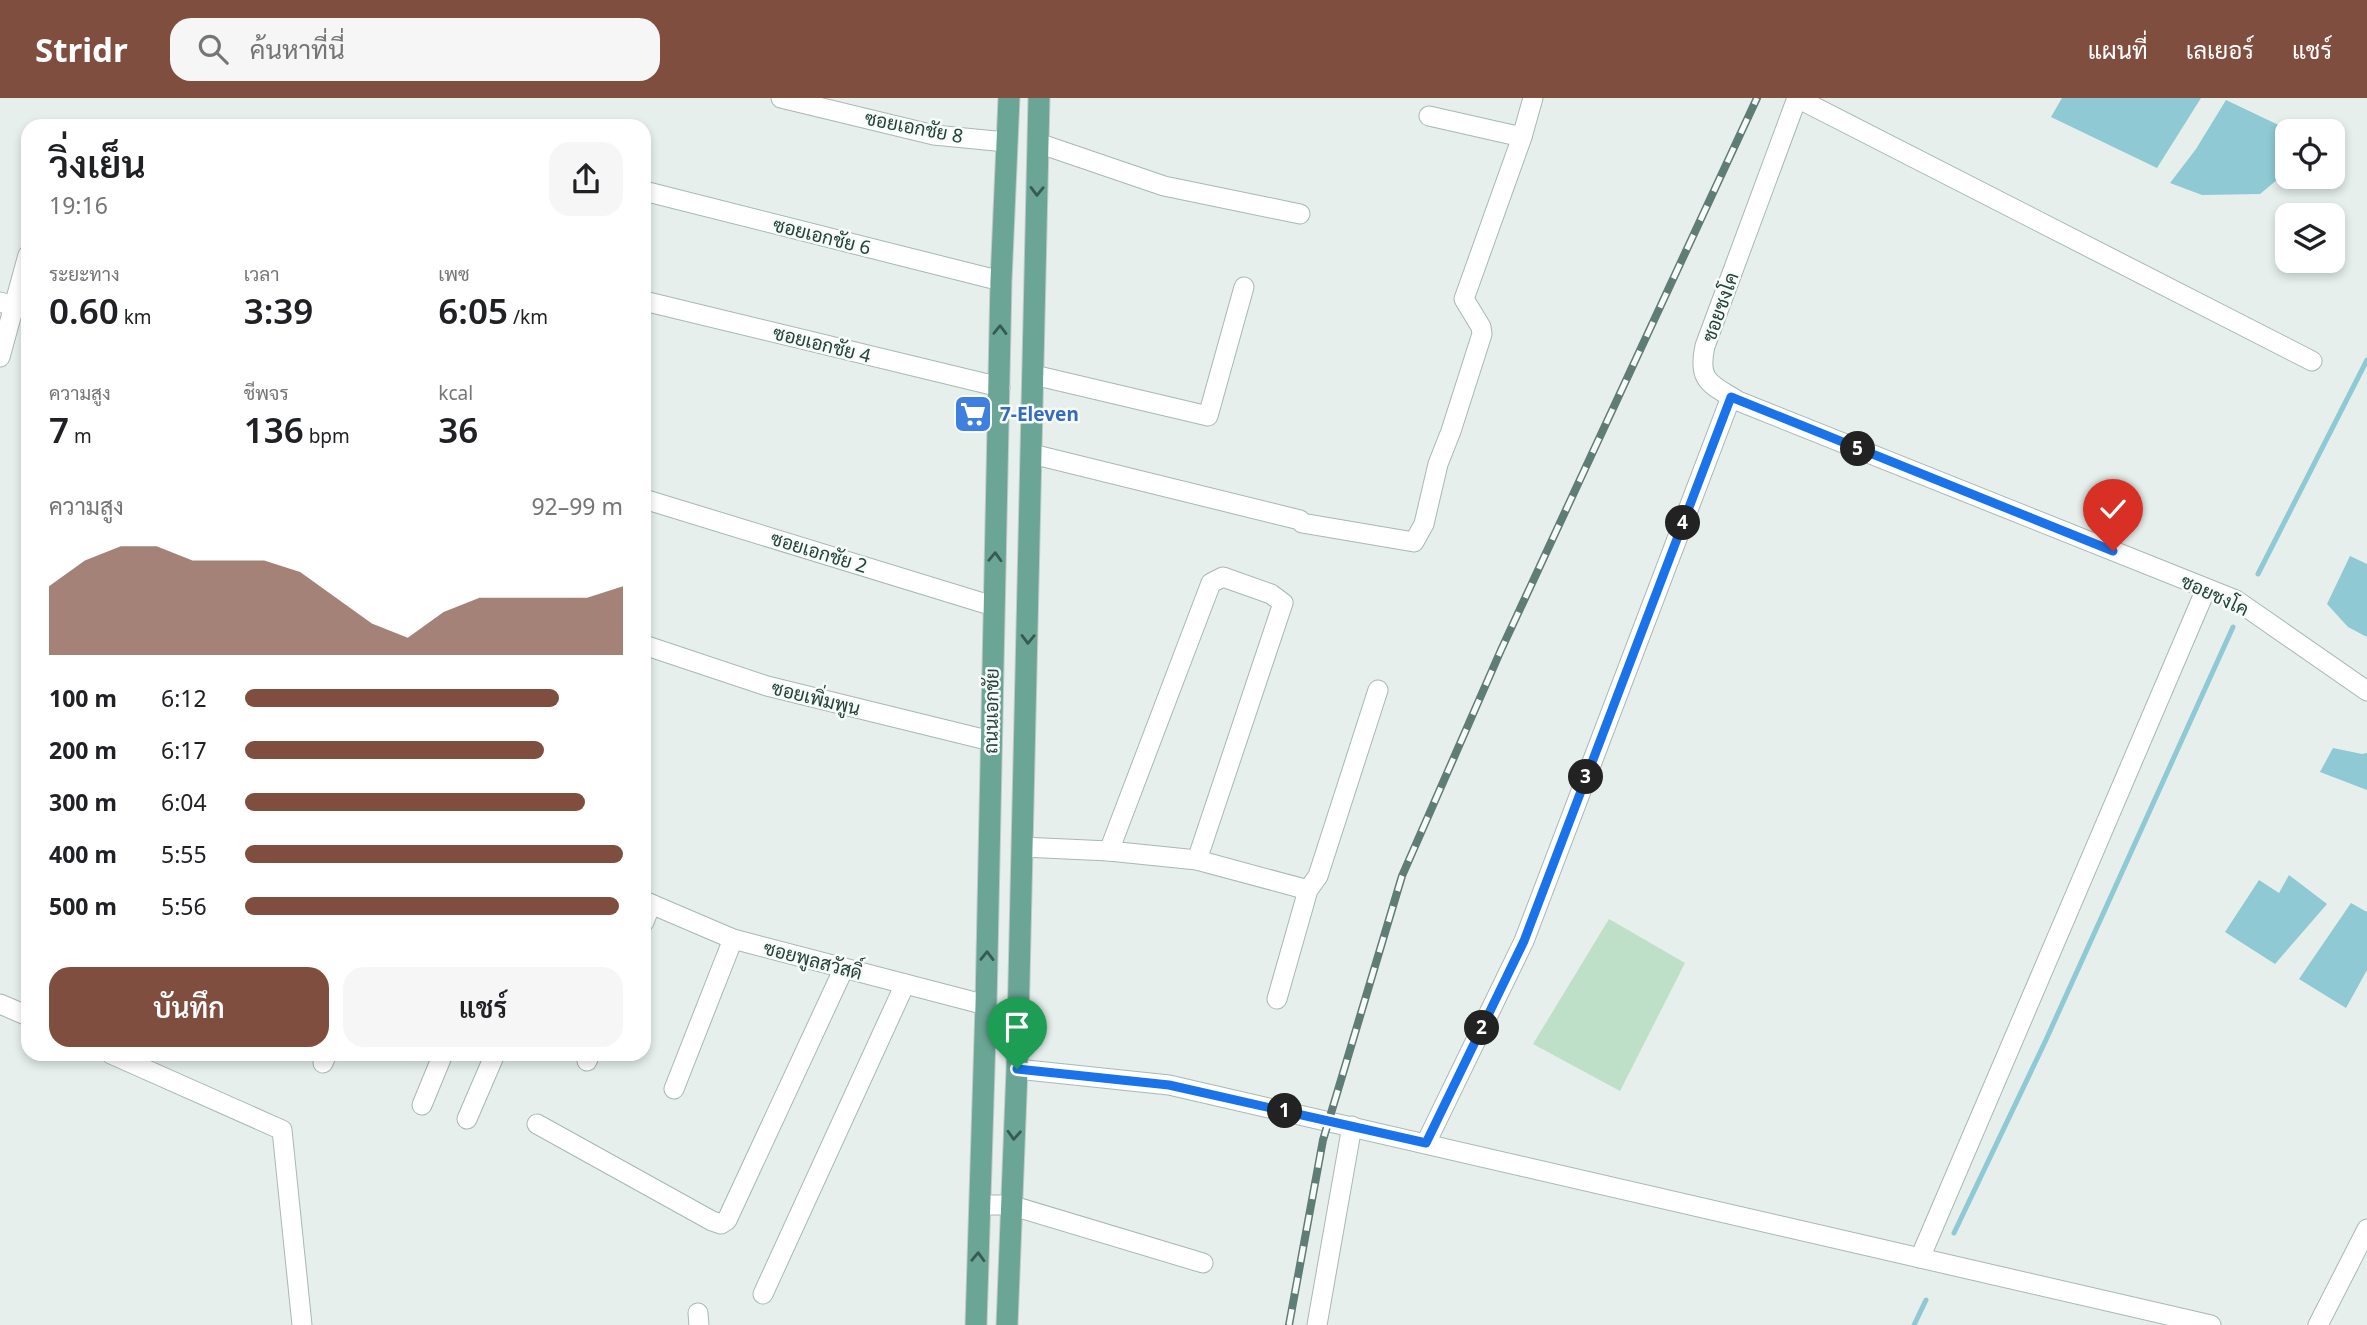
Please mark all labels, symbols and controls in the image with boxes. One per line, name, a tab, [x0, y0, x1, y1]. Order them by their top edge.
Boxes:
search box	[170, 18, 660, 81]
text: Stridr	[35, 27, 128, 72]
icon: search	[194, 30, 232, 68]
text: ค้นหาที่นี่	[250, 31, 345, 67]
text: แผนที่	[2088, 33, 2148, 66]
text: เลเยอร์	[2186, 33, 2254, 66]
text: แชร์	[2292, 33, 2332, 66]
street label: ซอยเอกชัย 8	[862, 105, 966, 149]
map controls	[2275, 119, 2345, 273]
button: locate	[2275, 119, 2345, 189]
text: วิ่งเย็น	[49, 137, 146, 189]
button: share	[549, 142, 623, 216]
one-way arrow	[1029, 186, 1045, 196]
text: 19:16	[49, 189, 108, 221]
button: layers	[2275, 203, 2345, 273]
street label: ซอยเอกชัย 6	[770, 211, 874, 261]
text: ระยะทาง	[49, 261, 120, 287]
text: เวลา	[244, 261, 280, 287]
text: เพซ	[438, 261, 470, 287]
street label: ซอยชงโค	[1695, 268, 1745, 346]
text: 0.60	[49, 287, 119, 334]
text: 3:39	[244, 287, 313, 334]
text: 6:05	[438, 287, 508, 334]
text: km	[119, 304, 152, 330]
text: /km	[508, 304, 548, 330]
street label: ซอยเอกชัย 4	[770, 319, 874, 369]
one-way arrow	[992, 324, 1008, 334]
text: ความสูง	[49, 380, 111, 406]
text: ชีพจร	[244, 380, 289, 406]
text: kcal	[438, 380, 473, 406]
supermarket icon: 7-Eleven	[952, 393, 994, 435]
place label: 7-Eleven	[1000, 401, 1079, 427]
text: 7	[49, 406, 69, 453]
text: 136	[244, 406, 304, 453]
text: 36	[438, 406, 478, 453]
text: m	[69, 423, 92, 449]
text: bpm	[304, 423, 350, 449]
pin: 5	[1840, 432, 1876, 466]
text: 5	[1852, 435, 1863, 461]
pin	[2083, 479, 2143, 551]
text: ความสูง	[49, 490, 124, 522]
text: 92–99 m	[531, 490, 623, 522]
icon: check	[2094, 490, 2132, 528]
pin: 4	[1666, 506, 1700, 540]
text: 4	[1677, 509, 1688, 535]
street label: ซอยเอกชัย 2	[767, 525, 871, 579]
one-way arrow	[987, 551, 1002, 562]
street label: ซอยชงโค	[2177, 568, 2253, 622]
one-way arrow	[1020, 633, 1035, 644]
street label: ถนนเอกชัย	[977, 668, 1005, 754]
street label: ซอยเพิ่มพูน	[769, 671, 864, 723]
text: 100 m	[49, 682, 117, 714]
text: 6:12	[161, 682, 207, 714]
text: 200 m	[49, 734, 117, 766]
text: 6:17	[161, 734, 207, 766]
pin: 3	[1568, 760, 1604, 794]
text: 3	[1580, 763, 1591, 789]
text: 300 m	[49, 786, 117, 818]
text: 6:04	[161, 786, 207, 818]
text: 400 m	[49, 838, 117, 870]
text: 5:55	[161, 838, 207, 870]
text: 500 m	[49, 890, 117, 922]
text: 5:56	[161, 890, 207, 922]
street label: ซอยพูลสวัสดิ์	[760, 929, 867, 987]
one-way arrow	[979, 950, 994, 961]
button: บันทึก	[49, 967, 329, 1047]
button: แชร์	[343, 967, 623, 1047]
pin	[987, 997, 1047, 1069]
icon: arrive	[998, 1008, 1036, 1046]
pin: 2	[1464, 1010, 1500, 1046]
text: 2	[1476, 1014, 1487, 1040]
pin: 1	[1268, 1094, 1302, 1128]
text: 1	[1279, 1097, 1290, 1123]
one-way arrow	[1006, 1130, 1021, 1141]
one-way arrow	[971, 1251, 986, 1262]

